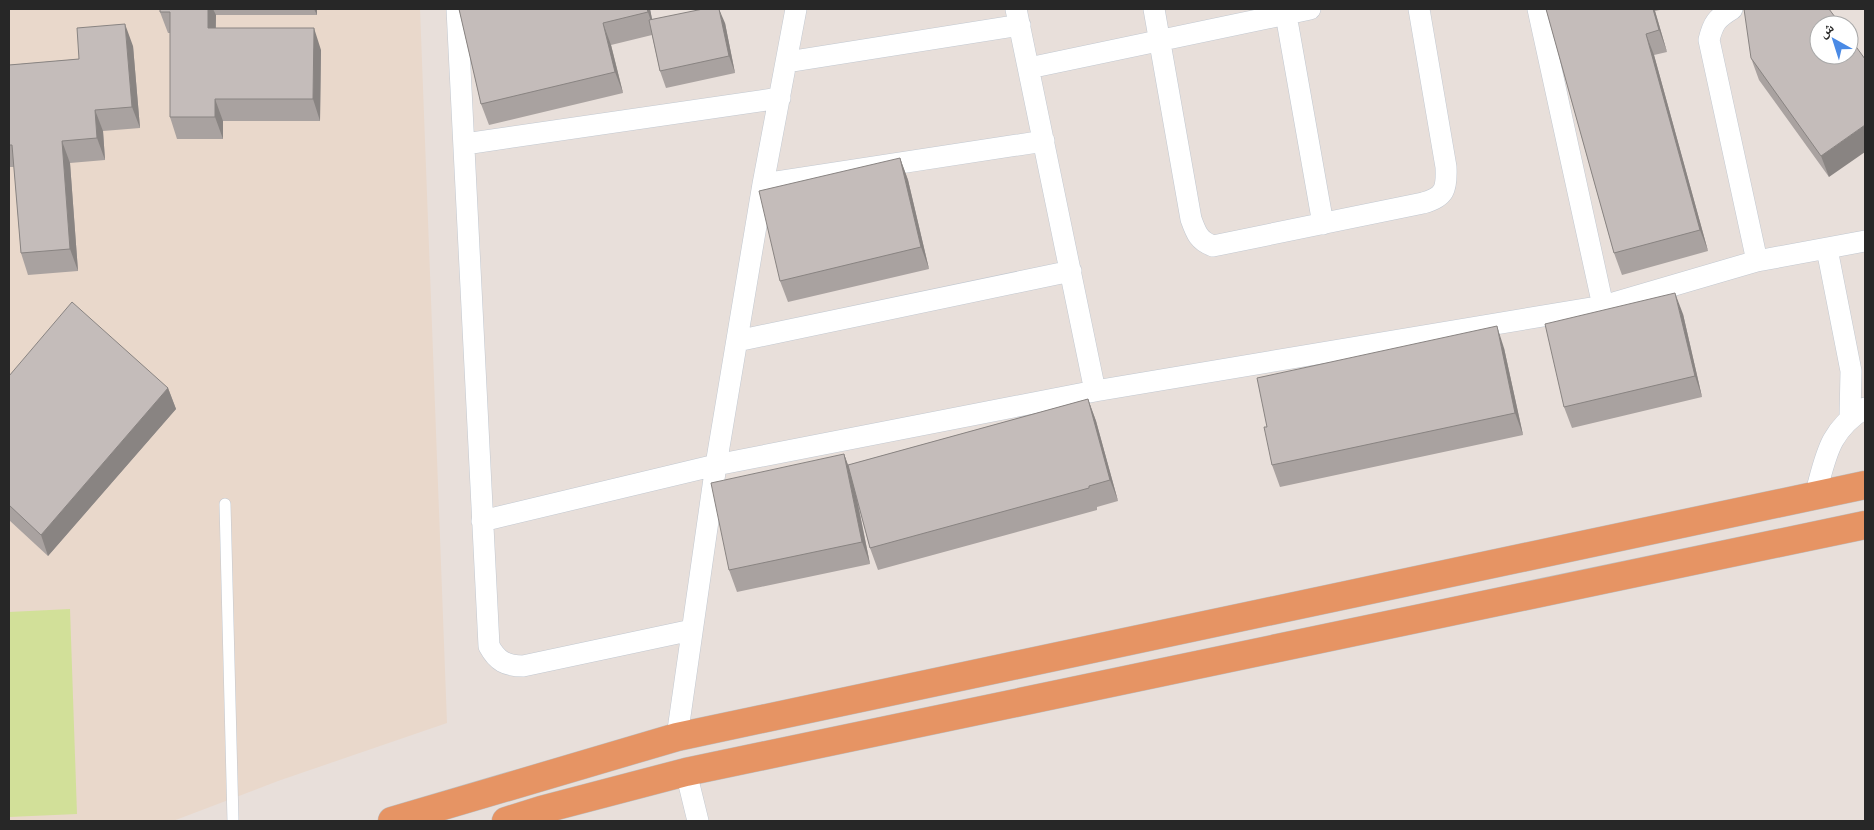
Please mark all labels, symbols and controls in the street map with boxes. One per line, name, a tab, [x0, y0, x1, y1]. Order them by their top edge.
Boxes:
north arrow	[1809, 15, 1859, 65]
text: ش	[1814, 18, 1837, 42]

